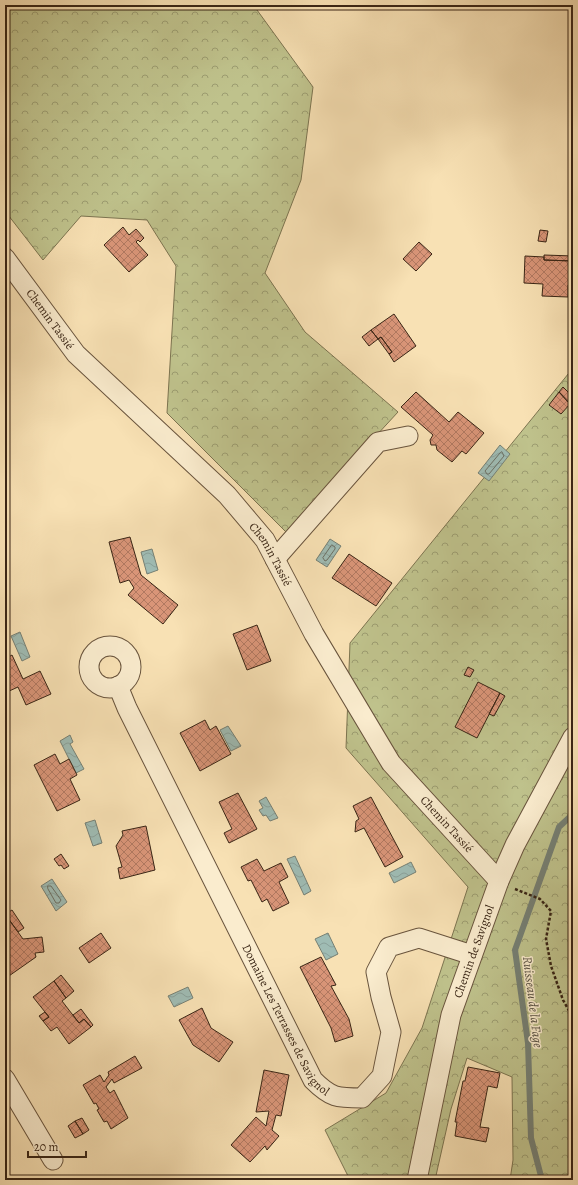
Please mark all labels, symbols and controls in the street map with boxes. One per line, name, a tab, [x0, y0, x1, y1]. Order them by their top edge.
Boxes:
street label: Chemin Tassié	[22, 286, 78, 353]
street label: Chemin Tassié	[246, 519, 296, 589]
street label: Chemin Tassié	[417, 792, 477, 856]
street label: Chemin de Savignol	[450, 903, 498, 1000]
street label: Domaine Les Terrasses de Savignol	[238, 941, 332, 1099]
water label: Ruisseau de la Fage	[519, 955, 547, 1049]
scale bar	[28, 1133, 86, 1159]
text: 20 m	[34, 1139, 58, 1155]

